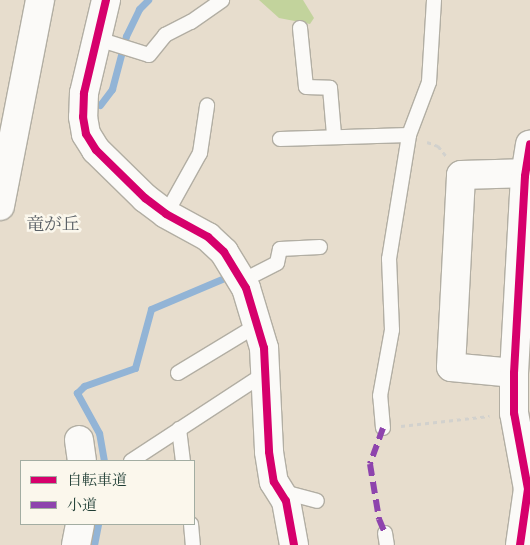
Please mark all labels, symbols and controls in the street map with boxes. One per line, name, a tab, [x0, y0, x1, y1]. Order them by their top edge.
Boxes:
district label: 竜が丘	[26, 215, 80, 237]
legend	[20, 460, 195, 525]
text: 自転車道	[67, 471, 127, 492]
text: 小道	[67, 496, 97, 517]

